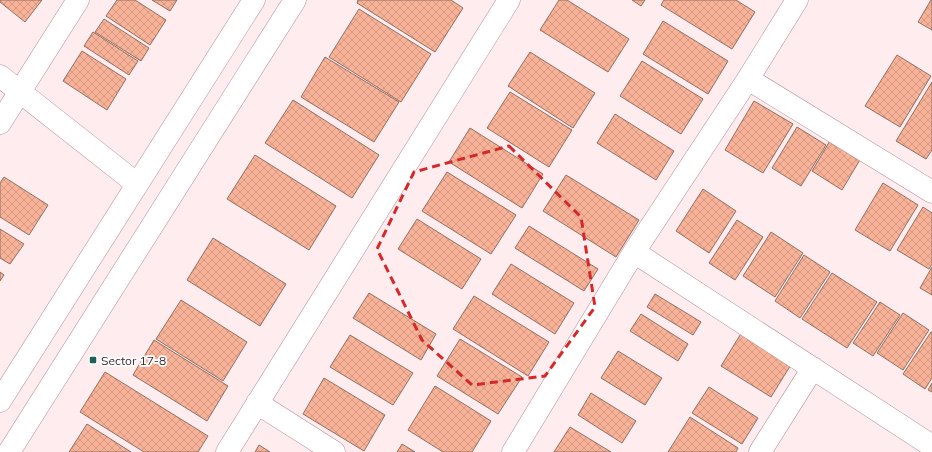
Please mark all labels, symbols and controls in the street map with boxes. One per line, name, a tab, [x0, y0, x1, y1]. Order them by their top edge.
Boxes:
place label: Sector 17-8	[101, 353, 166, 368]
marker: Sector 17-8	[88, 355, 98, 365]

